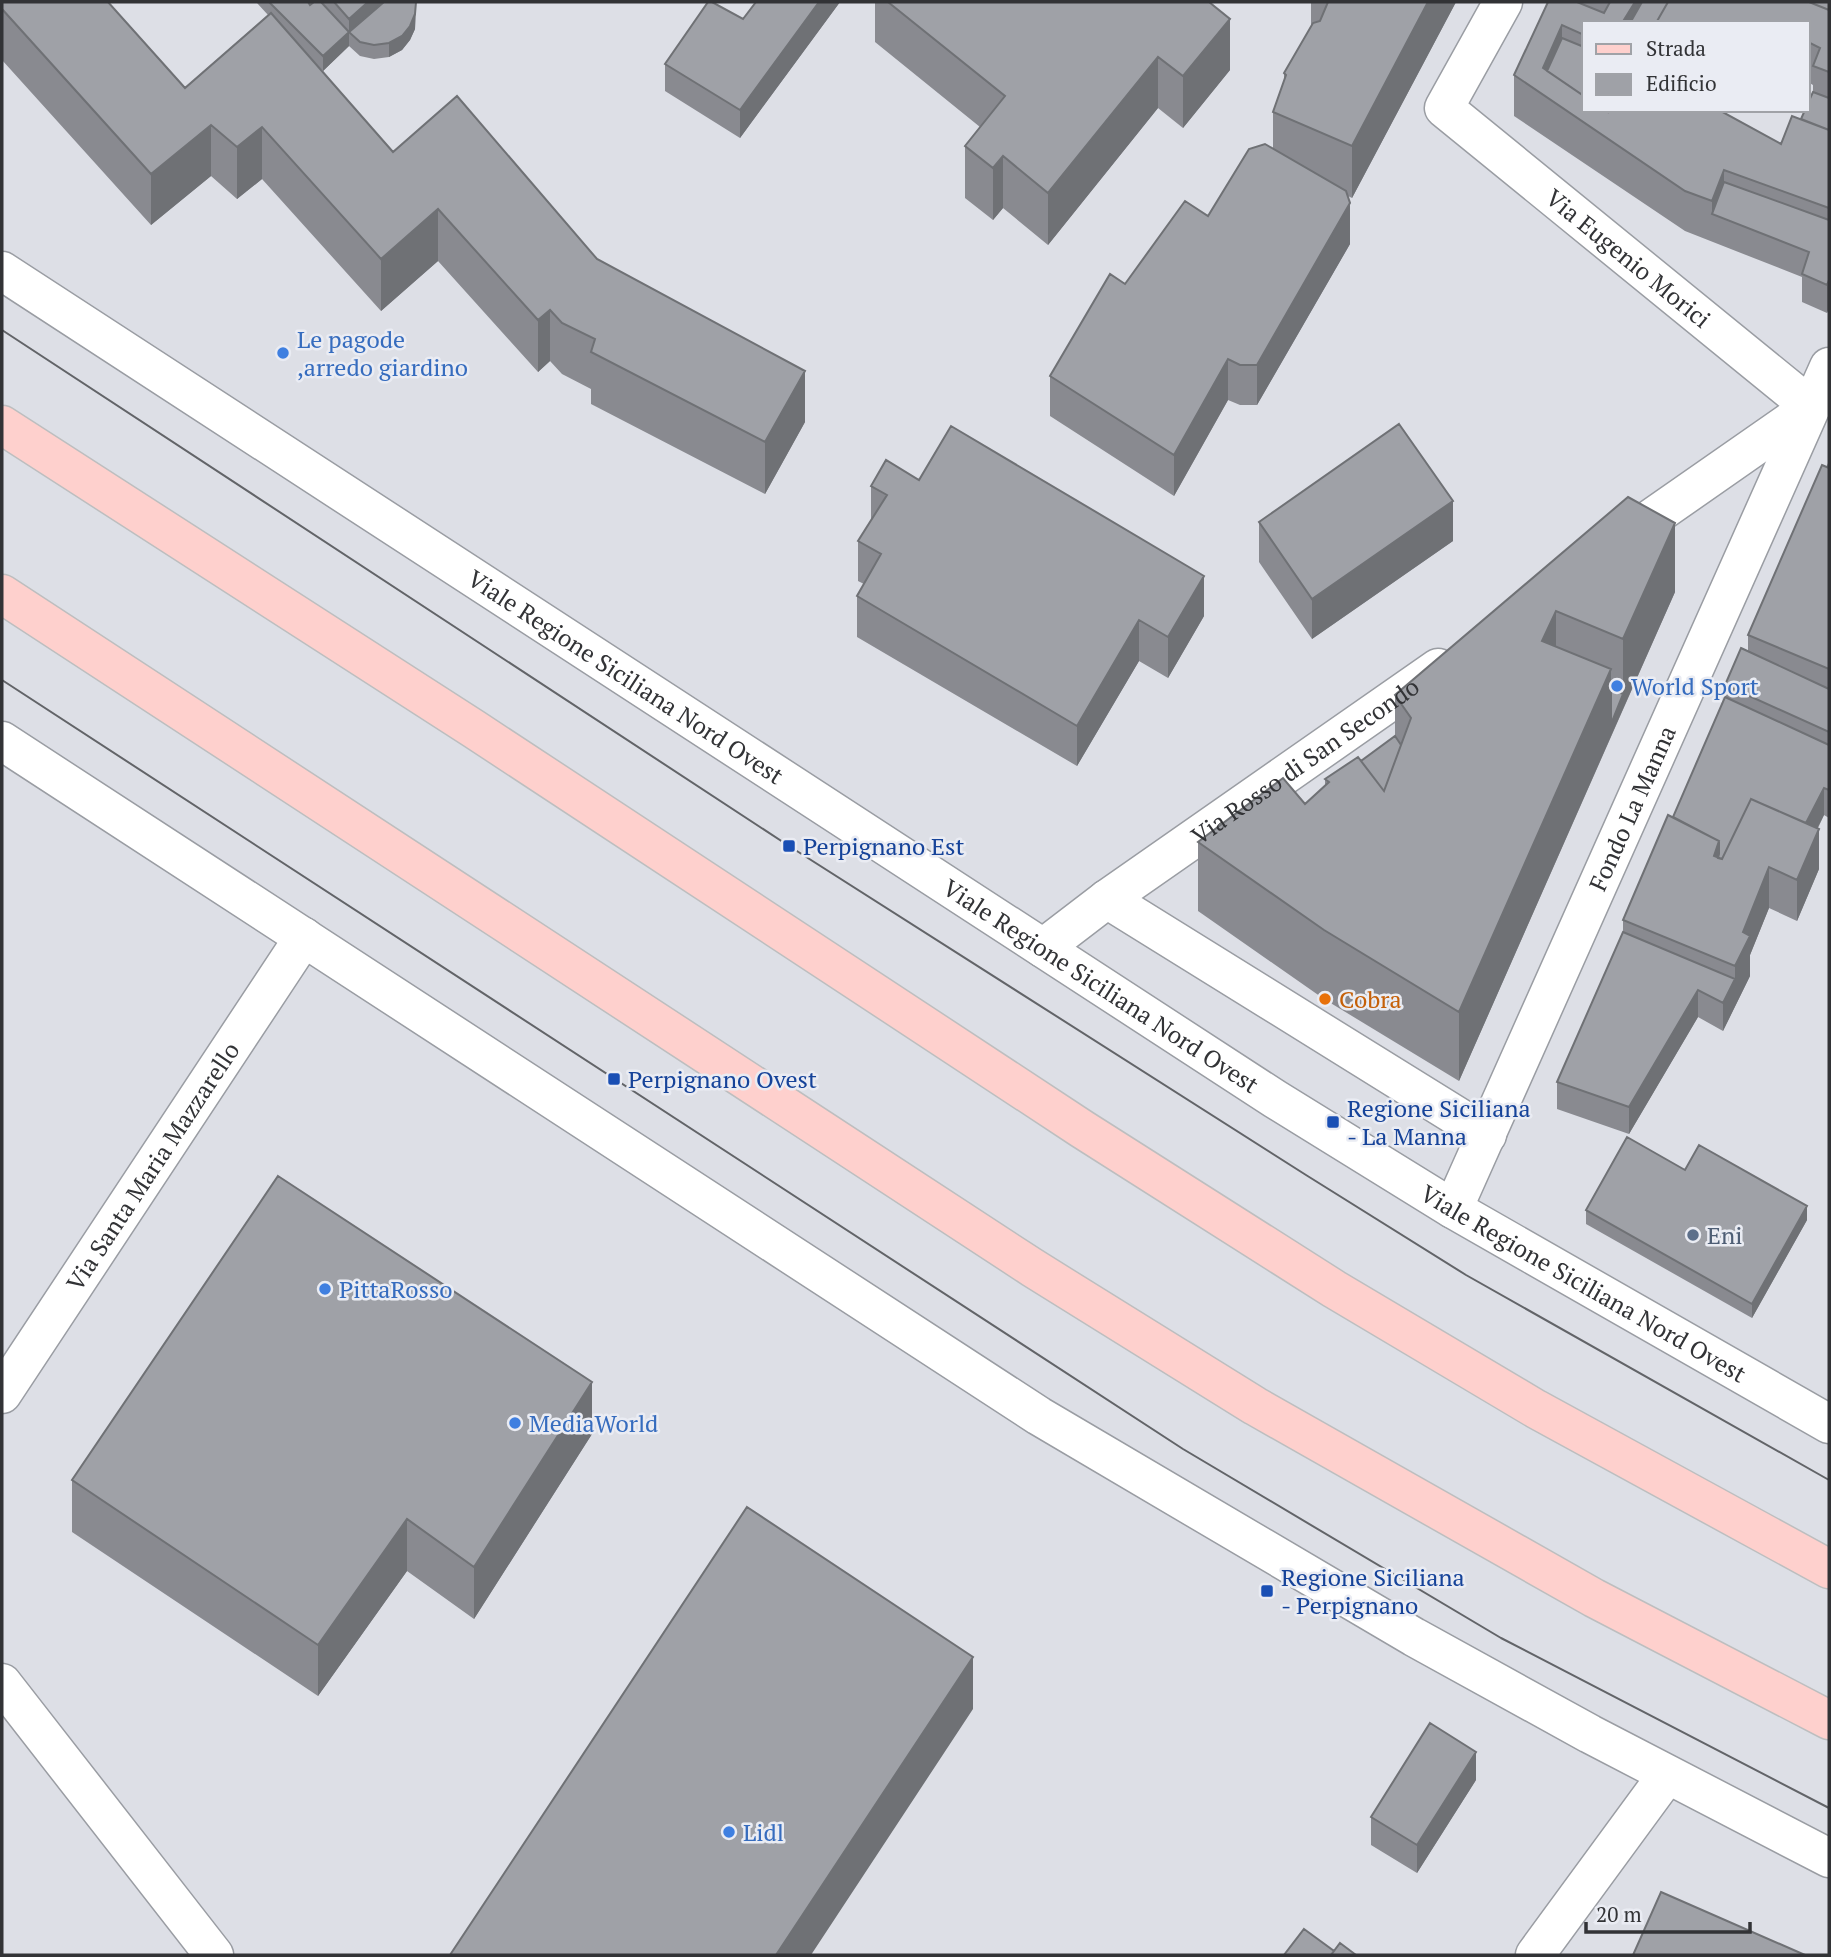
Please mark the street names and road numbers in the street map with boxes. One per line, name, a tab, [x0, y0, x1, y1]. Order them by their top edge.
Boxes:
street label: Via Eugenio Morici	[1539, 181, 1717, 335]
street label: Viale Regione Siciliana Nord Ovest	[462, 562, 790, 791]
street label: Via Rosso di San Secondo	[1185, 670, 1425, 852]
street label: Fondo La Manna	[1581, 720, 1683, 896]
street label: Viale Regione Siciliana Nord Ovest	[937, 871, 1265, 1100]
street label: Via Santa Maria Mazzarello	[59, 1036, 246, 1297]
street label: Viale Regione Siciliana Nord Ovest	[1415, 1177, 1752, 1389]

